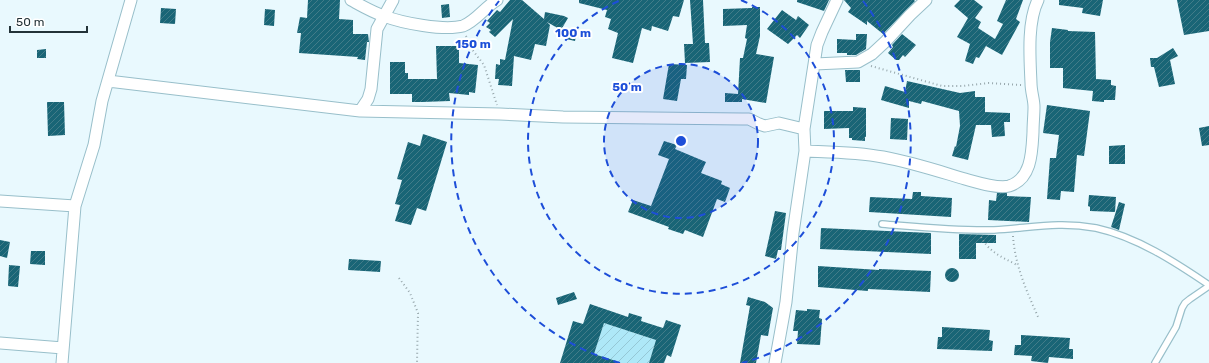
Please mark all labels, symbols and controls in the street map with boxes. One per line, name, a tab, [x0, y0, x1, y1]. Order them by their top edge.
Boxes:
scale bar	[10, 8, 87, 34]
text: 50 m	[16, 15, 44, 29]
text: 100 m	[555, 26, 591, 40]
text: 150 m	[455, 37, 491, 51]
text: 50 m	[612, 80, 642, 94]
centre of rings	[674, 134, 688, 148]

